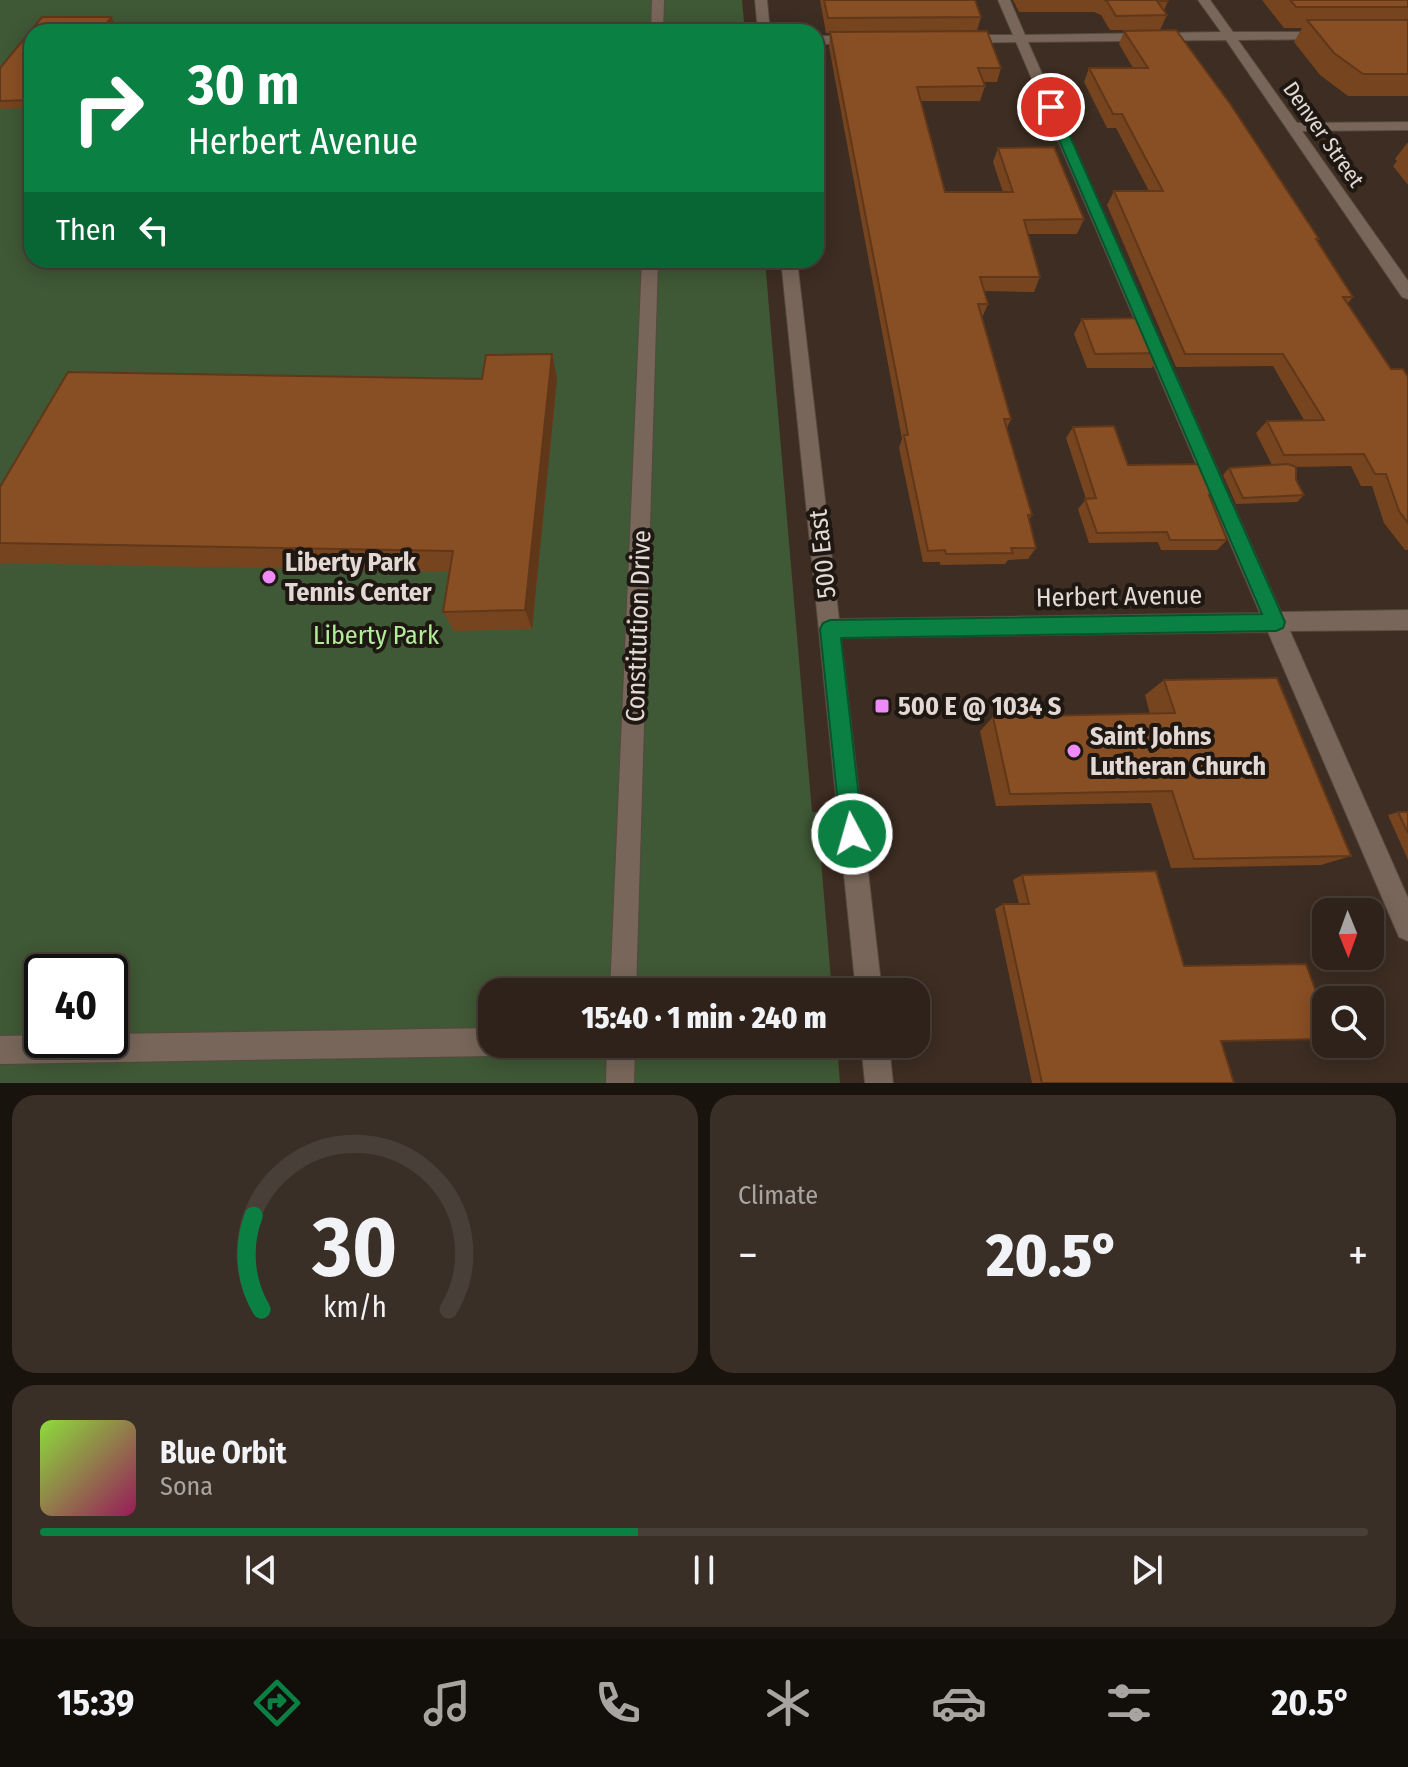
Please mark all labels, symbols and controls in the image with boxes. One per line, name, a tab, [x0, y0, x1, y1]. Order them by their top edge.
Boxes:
text: 30 m	[188, 52, 299, 119]
icon: right	[56, 56, 160, 160]
pin	[1017, 73, 1085, 141]
street label: Denver Street	[1277, 76, 1370, 193]
icon: arrive	[1029, 85, 1073, 129]
text: Herbert Avenue	[188, 120, 418, 164]
icon: left	[132, 208, 176, 252]
text: Then	[56, 212, 116, 248]
street label: 500 East	[802, 507, 843, 600]
street label: Constitution Drive	[620, 530, 657, 722]
place label: Liberty Park Tennis Center	[285, 547, 432, 608]
marker: Liberty Park Tennis Center	[260, 568, 278, 586]
street label: Herbert Avenue	[1036, 580, 1202, 613]
park label: Liberty Park	[313, 620, 440, 651]
place label: 500 E @ 1034 S	[898, 691, 1061, 722]
marker: 500 E @ 1034 S	[873, 697, 891, 715]
place label: Saint Johns Lutheran Church	[1090, 721, 1266, 782]
marker: Saint Johns Lutheran Church	[1065, 742, 1083, 760]
position arrow	[810, 792, 894, 876]
north arrow	[1312, 898, 1384, 970]
map controls	[1312, 898, 1384, 1058]
speed limit sign: 40	[24, 954, 128, 1058]
button: search	[1312, 986, 1384, 1058]
text: 15:40 · 1 min · 240 m	[582, 1000, 826, 1036]
text: Climate	[738, 1180, 818, 1211]
text: 30	[312, 1198, 397, 1298]
text: 20.5°	[986, 1220, 1120, 1292]
text: −	[738, 1229, 758, 1282]
text: +	[1348, 1229, 1368, 1282]
text: km/h	[323, 1290, 387, 1325]
text: Blue Orbit	[160, 1435, 286, 1471]
text: Sona	[160, 1471, 213, 1502]
icon: previous	[239, 1548, 283, 1592]
icon: pause	[682, 1548, 726, 1592]
icon: next	[1125, 1548, 1169, 1592]
icon: directions	[249, 1675, 305, 1731]
icon: music	[419, 1675, 475, 1731]
icon: phone	[590, 1675, 646, 1731]
icon: climate	[760, 1675, 816, 1731]
icon: car	[931, 1675, 987, 1731]
icon: filters	[1101, 1675, 1157, 1731]
text: 15:39	[57, 1681, 134, 1725]
text: 20.5°	[1272, 1681, 1351, 1725]

